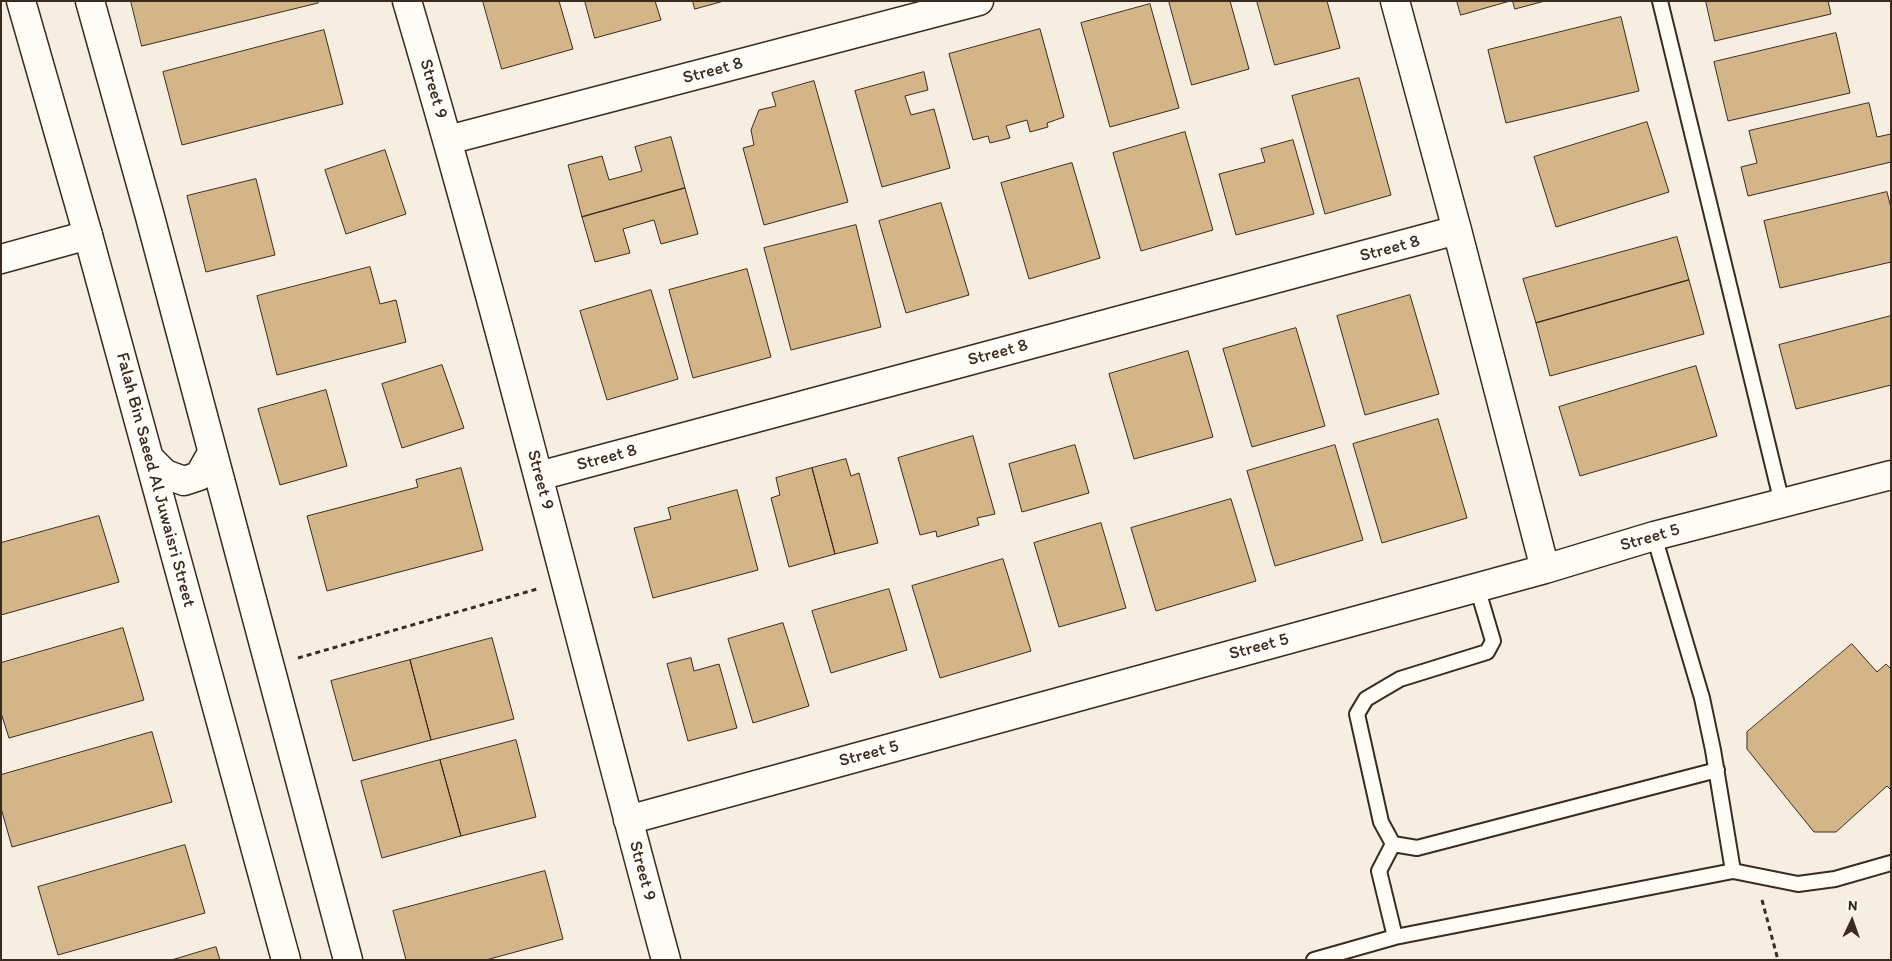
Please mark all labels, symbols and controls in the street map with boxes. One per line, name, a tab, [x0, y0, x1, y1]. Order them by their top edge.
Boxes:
street label: Street 8	[681, 53, 745, 89]
street label: Street 9	[414, 57, 452, 121]
street label: Street 8	[1358, 231, 1422, 267]
street label: Street 8	[966, 335, 1030, 371]
street label: Falah Bin Saeed Al Juwaisri Street	[111, 350, 199, 610]
street label: Street 8	[575, 440, 639, 476]
street label: Street 9	[522, 448, 558, 512]
street label: Street 5	[1618, 519, 1682, 557]
street label: Street 5	[1227, 629, 1291, 665]
street label: Street 5	[837, 736, 901, 772]
street label: Street 9	[624, 839, 660, 903]
north arrow	[1827, 896, 1877, 946]
text: N	[1848, 897, 1858, 914]

